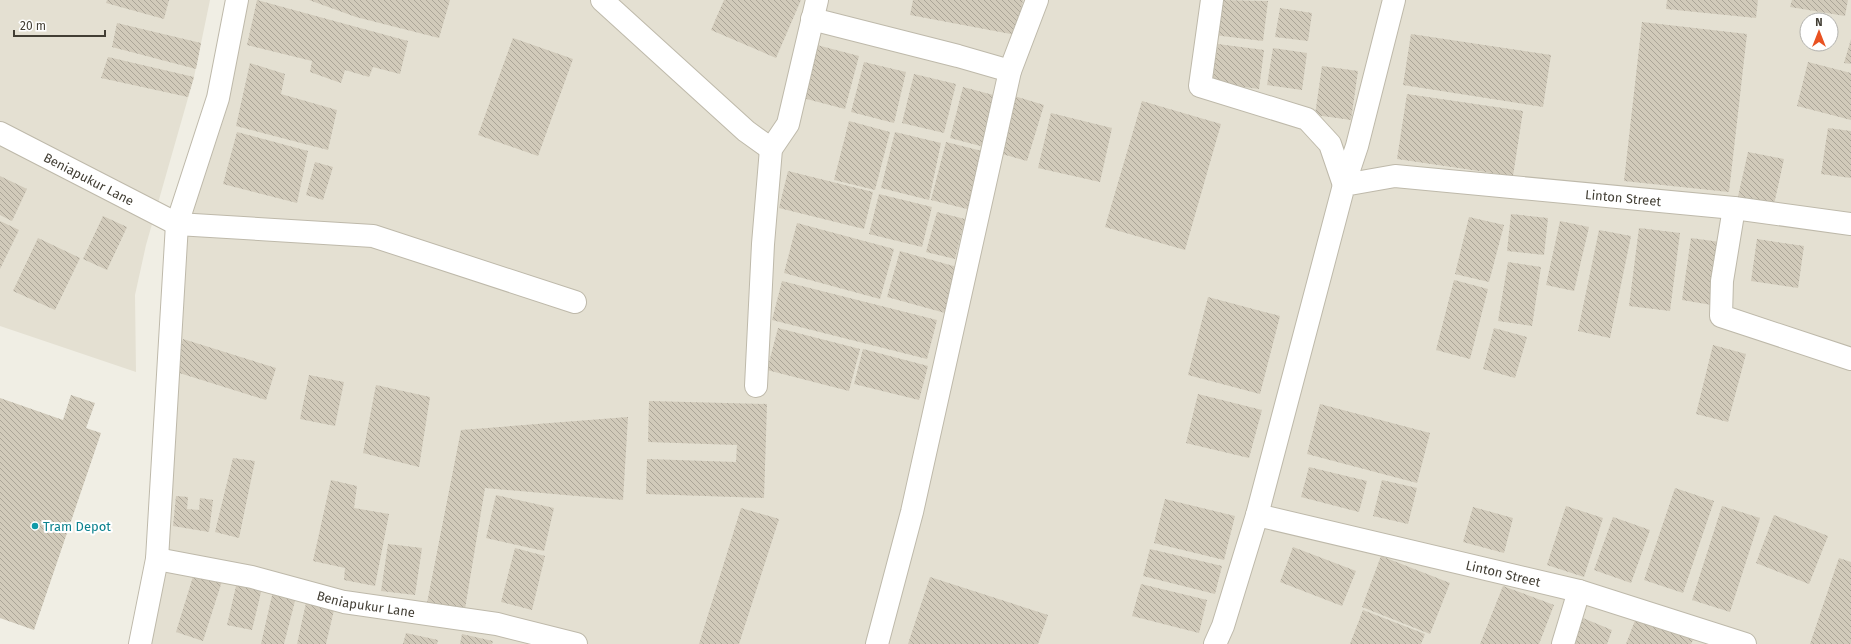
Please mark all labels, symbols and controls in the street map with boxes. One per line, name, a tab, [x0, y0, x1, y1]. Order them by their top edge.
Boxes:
scale bar	[14, 12, 105, 38]
north arrow	[1799, 12, 1839, 52]
text: N	[1815, 16, 1823, 29]
text: 20 m	[20, 19, 46, 33]
street label: Beniapukur Lane	[41, 150, 136, 209]
street label: Linton Street	[1584, 187, 1662, 209]
place label: Tram Depot	[43, 519, 111, 534]
marker: Tram Depot	[30, 521, 40, 531]
street label: Linton Street	[1464, 558, 1542, 590]
street label: Beniapukur Lane	[315, 588, 416, 620]

